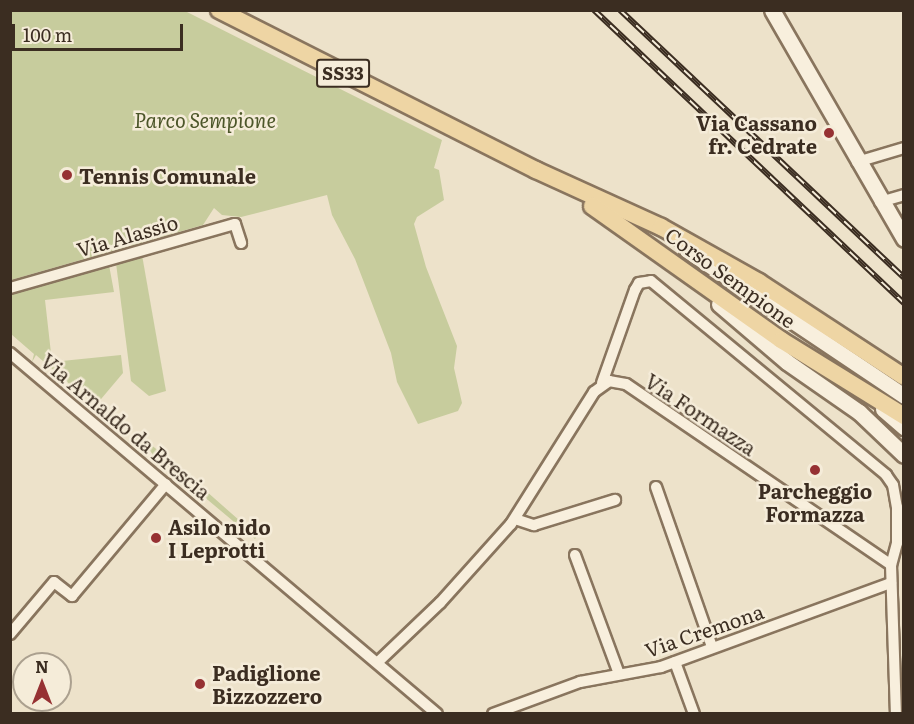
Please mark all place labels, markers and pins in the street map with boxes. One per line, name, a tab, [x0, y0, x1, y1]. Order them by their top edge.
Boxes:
place label: Via Cassano fr. Cedrate	[696, 110, 817, 157]
marker: Via Cassano fr. Cedrate	[822, 126, 836, 140]
place label: Tennis Comunale	[79, 163, 256, 187]
marker: Tennis Comunale	[60, 168, 74, 182]
marker: Parcheggio Formazza	[808, 463, 822, 477]
place label: Parcheggio Formazza	[758, 479, 872, 526]
place label: Asilo nido I Leprotti	[168, 514, 271, 561]
marker: Asilo nido I Leprotti	[149, 531, 163, 545]
place label: Padiglione Bizzozzero	[212, 660, 322, 707]
marker: Padiglione Bizzozzero	[193, 677, 207, 691]

